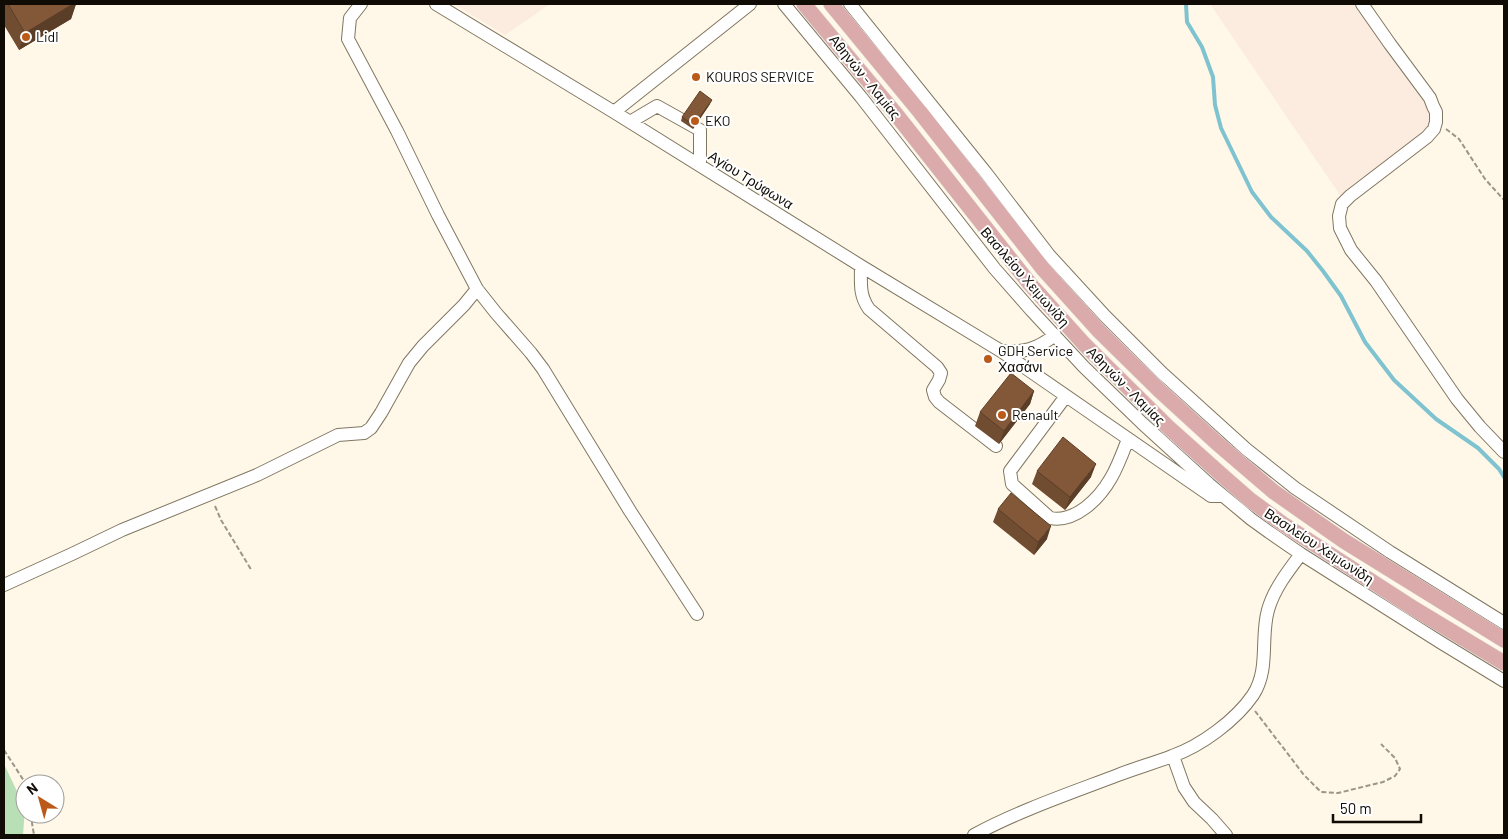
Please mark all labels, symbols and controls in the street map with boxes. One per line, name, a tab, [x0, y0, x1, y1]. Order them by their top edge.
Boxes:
place label: Lidl	[36, 28, 58, 45]
marker: Lidl	[20, 31, 32, 43]
street label: Αθηνών - Λαμίας	[826, 31, 905, 123]
place label: KOUROS SERVICE	[706, 68, 814, 85]
marker: KOUROS SERVICE	[690, 71, 702, 83]
place label: EKO	[705, 112, 731, 129]
marker: EKO	[689, 115, 701, 127]
street label: Αγίου Τρύφωνα	[706, 147, 797, 212]
street label: Βασιλείου Χειμωνίδη	[977, 223, 1073, 330]
place label: GDH Service Χασάνι	[998, 342, 1073, 375]
street label: Αθηνών - Λαμίας	[1084, 343, 1169, 429]
marker: GDH Service Χασάνι	[982, 353, 994, 365]
place label: Renault	[1012, 406, 1059, 423]
marker: Renault	[996, 409, 1008, 421]
street label: Βασιλείου Χειμωνίδη	[1261, 504, 1377, 587]
north arrow	[15, 774, 65, 824]
text: N	[23, 779, 41, 798]
scale bar	[1333, 792, 1420, 824]
text: 50 m	[1340, 799, 1372, 817]

